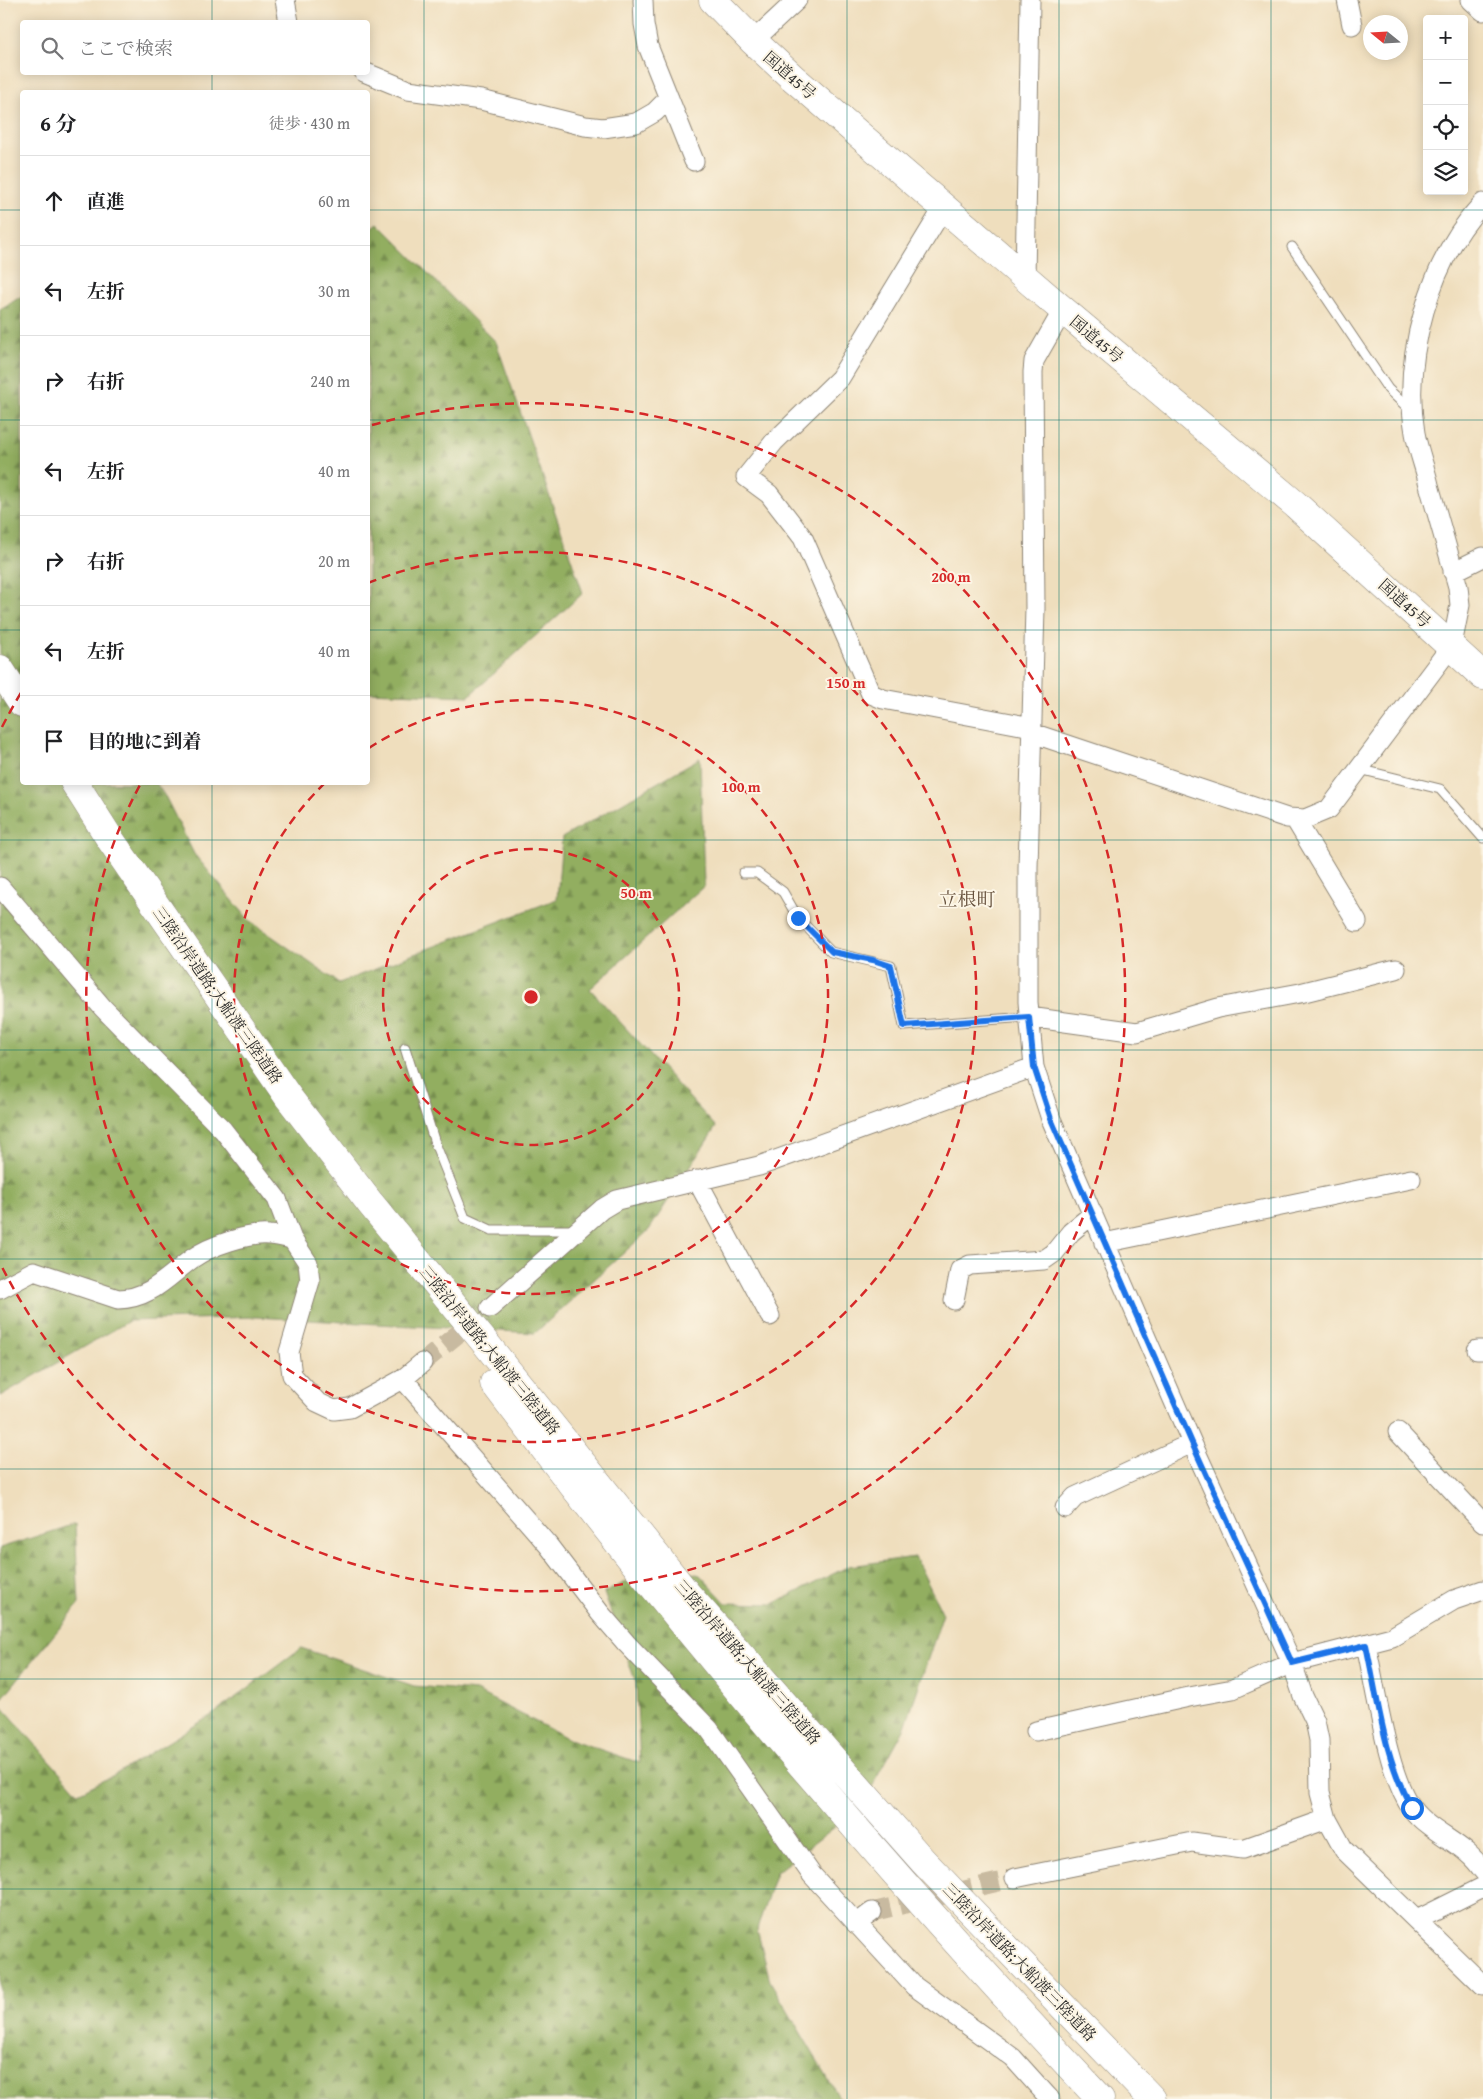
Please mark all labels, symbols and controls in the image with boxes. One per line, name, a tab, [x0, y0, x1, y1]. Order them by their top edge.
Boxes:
north arrow	[1363, 15, 1408, 60]
map controls	[1423, 15, 1468, 195]
button: +	[1423, 15, 1468, 60]
search box	[20, 20, 370, 75]
icon: search	[38, 34, 66, 62]
text: ここで検索	[78, 34, 173, 62]
street label: 国道45号	[758, 45, 822, 105]
button: −	[1423, 60, 1468, 105]
button: locate	[1423, 105, 1468, 150]
text: 6 分	[40, 108, 77, 139]
text: 徒歩 · 430 m	[269, 111, 350, 135]
button: layers	[1423, 150, 1468, 195]
icon: ahead	[40, 187, 68, 215]
text: 直進	[87, 187, 125, 215]
text: 60 m	[318, 189, 350, 213]
icon: left	[40, 277, 68, 305]
text: 左折	[87, 277, 125, 305]
text: 30 m	[318, 279, 350, 303]
street label: 国道45号	[1065, 309, 1129, 369]
icon: right	[40, 367, 68, 395]
text: 右折	[87, 367, 125, 395]
text: 240 m	[310, 369, 350, 393]
icon: left	[40, 457, 68, 485]
text: 左折	[87, 457, 125, 485]
text: 40 m	[318, 459, 350, 483]
icon: right	[40, 547, 68, 575]
text: 右折	[87, 547, 125, 575]
text: 20 m	[318, 549, 350, 573]
text: 200 m	[931, 566, 971, 587]
street label: 国道45号	[1373, 573, 1437, 633]
icon: left	[40, 637, 68, 665]
text: 左折	[87, 637, 125, 665]
text: 40 m	[318, 639, 350, 663]
text: 150 m	[826, 672, 866, 693]
icon: arrive	[40, 727, 68, 755]
text: 目的地に到着	[87, 727, 201, 755]
text: 100 m	[721, 776, 761, 797]
text: 50 m	[620, 882, 652, 903]
district label: 立根町	[938, 885, 996, 913]
street label: 三陸沿岸道路;大船渡三陸道路	[147, 901, 289, 1089]
route end	[787, 907, 810, 930]
centre of rings	[522, 988, 540, 1006]
street label: 三陸沿岸道路;大船渡三陸道路	[414, 1260, 566, 1440]
street label: 三陸沿岸道路;大船渡三陸道路	[669, 1574, 827, 1750]
route start	[1401, 1797, 1424, 1820]
street label: 三陸沿岸道路;大船渡三陸道路	[938, 1877, 1102, 2047]

